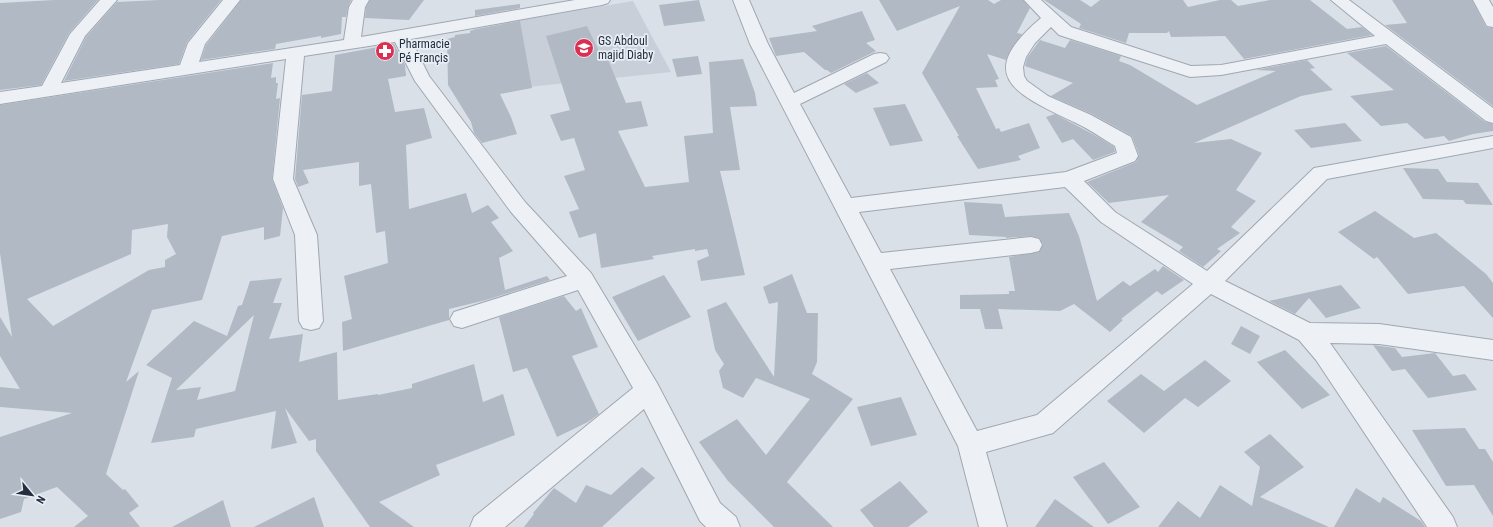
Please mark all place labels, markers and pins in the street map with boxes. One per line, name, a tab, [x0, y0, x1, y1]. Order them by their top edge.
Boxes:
place label: GS Abdoul majid Diaby	[598, 34, 653, 62]
place label: Pharmacie Pé Françis	[399, 37, 450, 65]
school or university icon: GS Abdoul majid Diaby	[573, 37, 595, 59]
pharmacy icon: Pharmacie Pé Françis	[374, 40, 396, 62]

